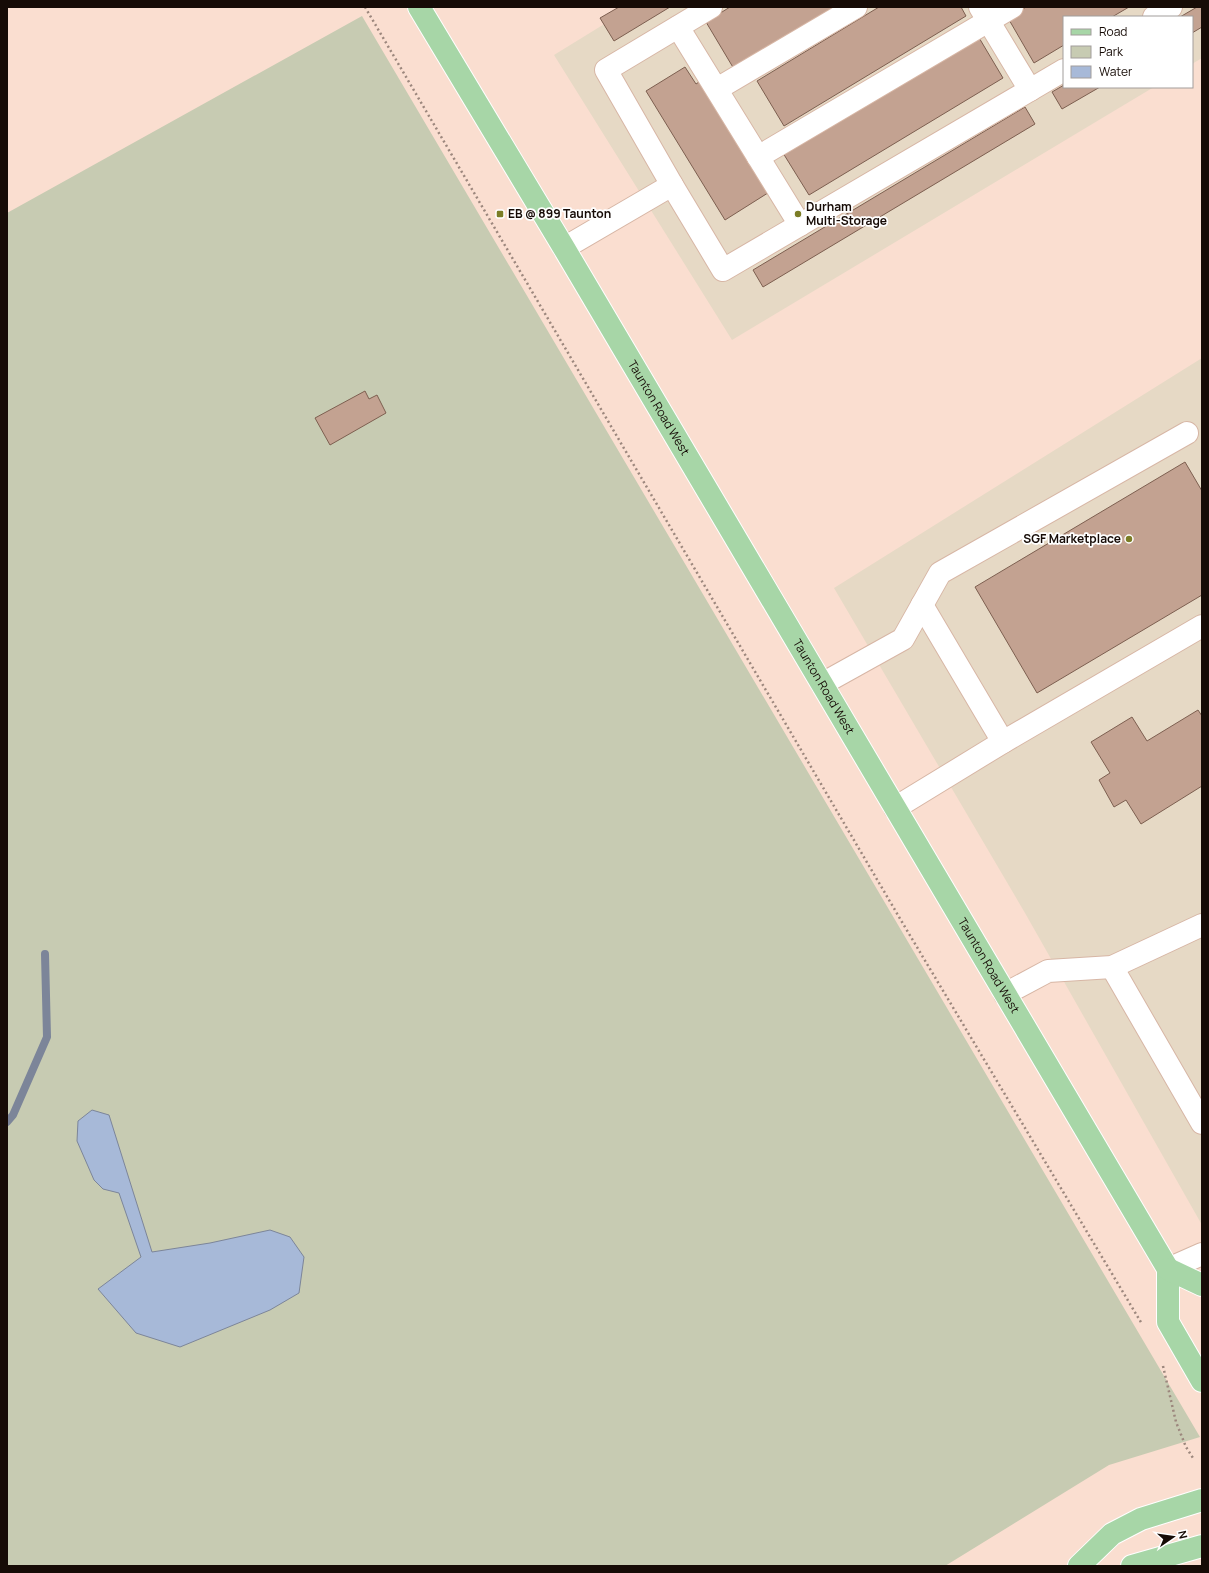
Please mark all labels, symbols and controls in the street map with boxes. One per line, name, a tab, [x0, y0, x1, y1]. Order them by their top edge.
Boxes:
legend	[1063, 16, 1193, 88]
text: Road	[1099, 23, 1127, 40]
text: Park	[1099, 43, 1124, 60]
text: Water	[1099, 63, 1133, 80]
place label: Durham Multi-Storage	[806, 198, 887, 229]
place label: EB @ 899 Taunton	[508, 205, 611, 222]
marker: EB @ 899 Taunton	[495, 209, 505, 219]
marker: Durham Multi-Storage	[793, 209, 803, 219]
street label: Taunton Road West	[624, 357, 694, 459]
place label: SGF Marketplace	[1023, 530, 1121, 547]
marker: SGF Marketplace	[1124, 534, 1134, 544]
street label: Taunton Road West	[789, 636, 859, 737]
street label: Taunton Road West	[954, 914, 1024, 1016]
north arrow	[1153, 1517, 1193, 1557]
text: N	[1175, 1529, 1191, 1540]

